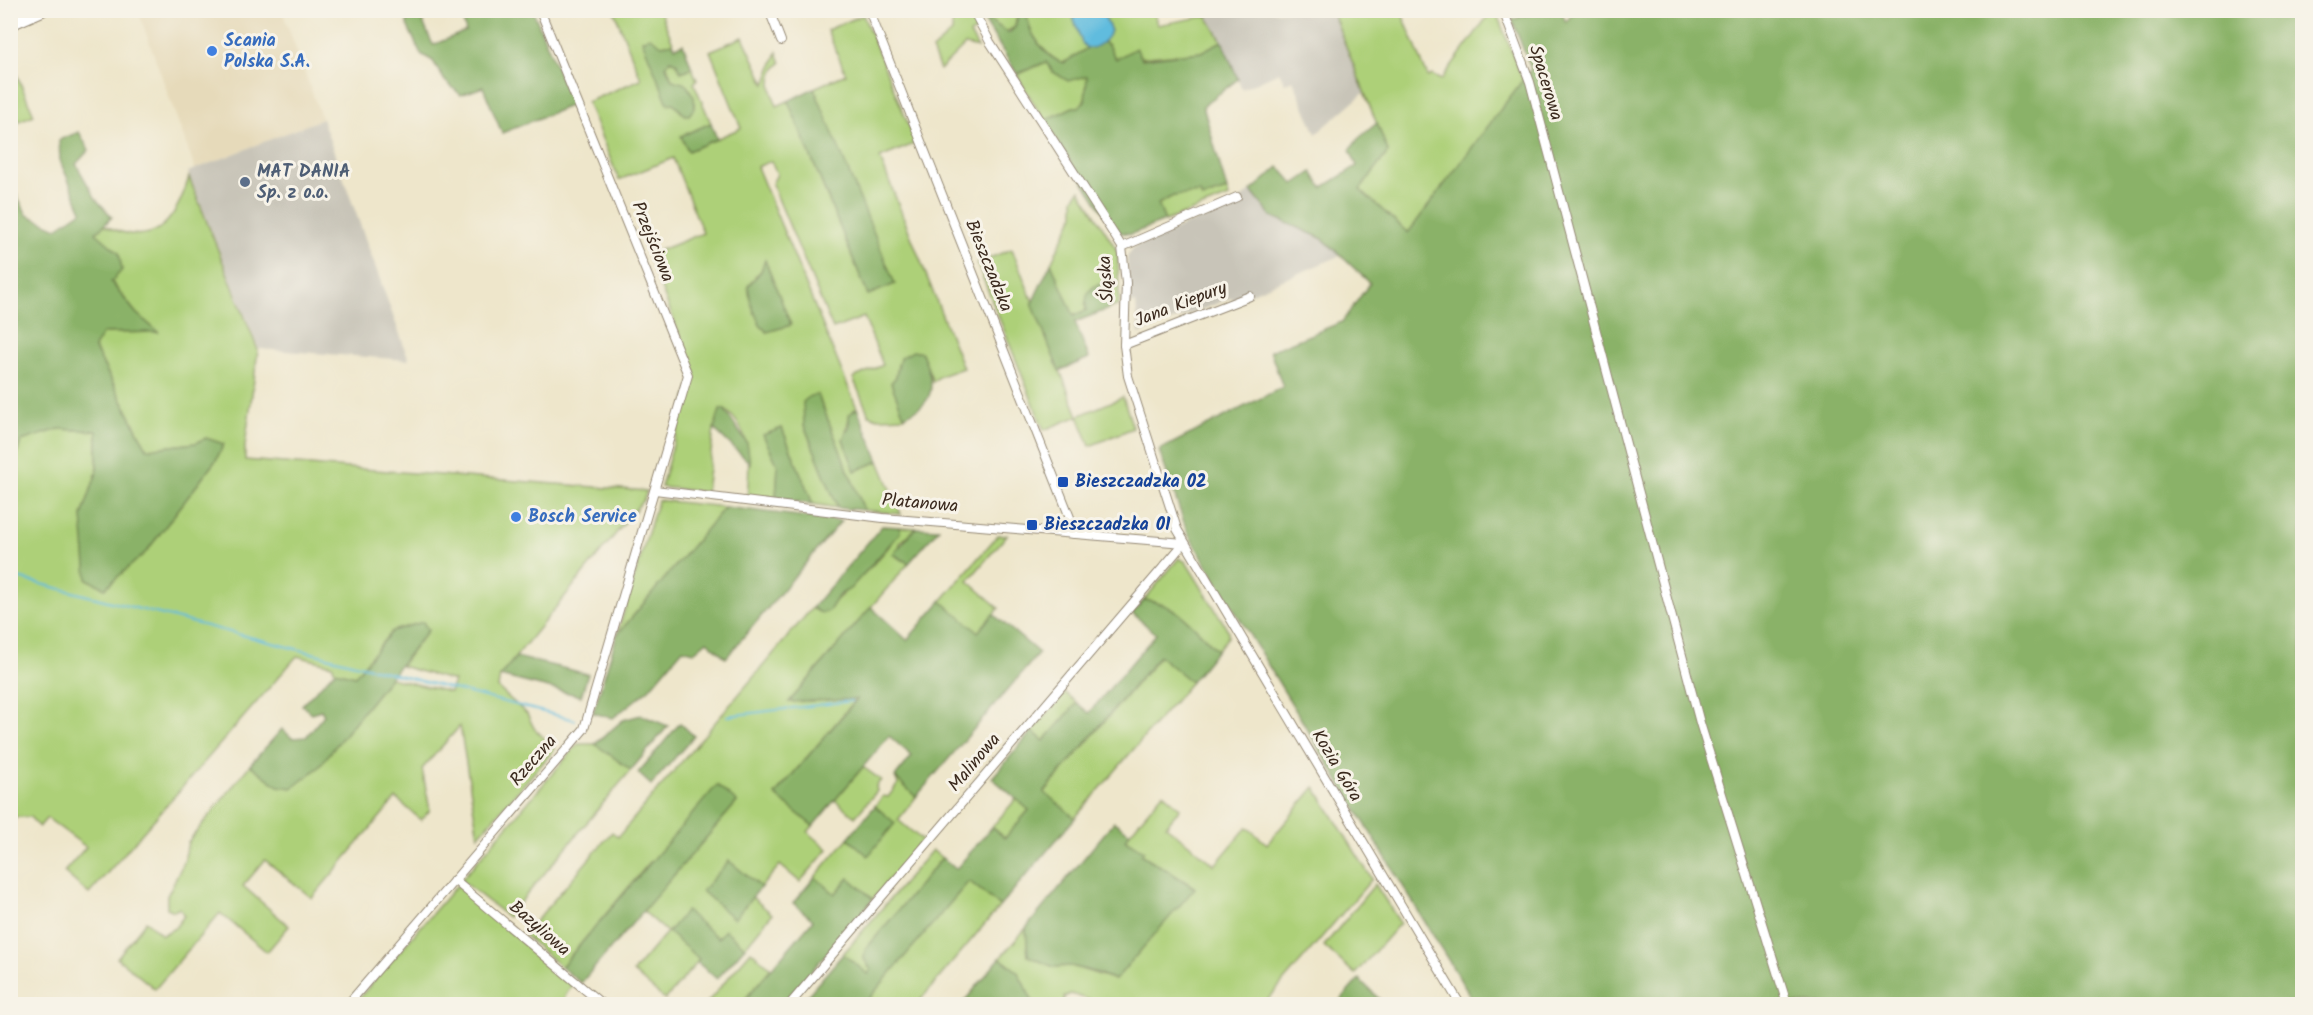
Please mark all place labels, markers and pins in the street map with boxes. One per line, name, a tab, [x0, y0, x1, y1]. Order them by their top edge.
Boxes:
place label: Scania Polska S.A.	[224, 27, 310, 77]
marker: Scania Polska S.A.	[205, 44, 219, 58]
place label: MAT DANIA Sp. z o.o.	[257, 158, 350, 208]
marker: MAT DANIA Sp. z o.o.	[238, 175, 252, 189]
place label: Bieszczadzka 02	[1075, 468, 1206, 497]
marker: Bieszczadzka 02	[1056, 475, 1070, 489]
place label: Bosch Service	[528, 503, 637, 532]
marker: Bosch Service	[509, 510, 523, 524]
place label: Bieszczadzka 01	[1044, 511, 1171, 540]
marker: Bieszczadzka 01	[1025, 518, 1039, 532]

